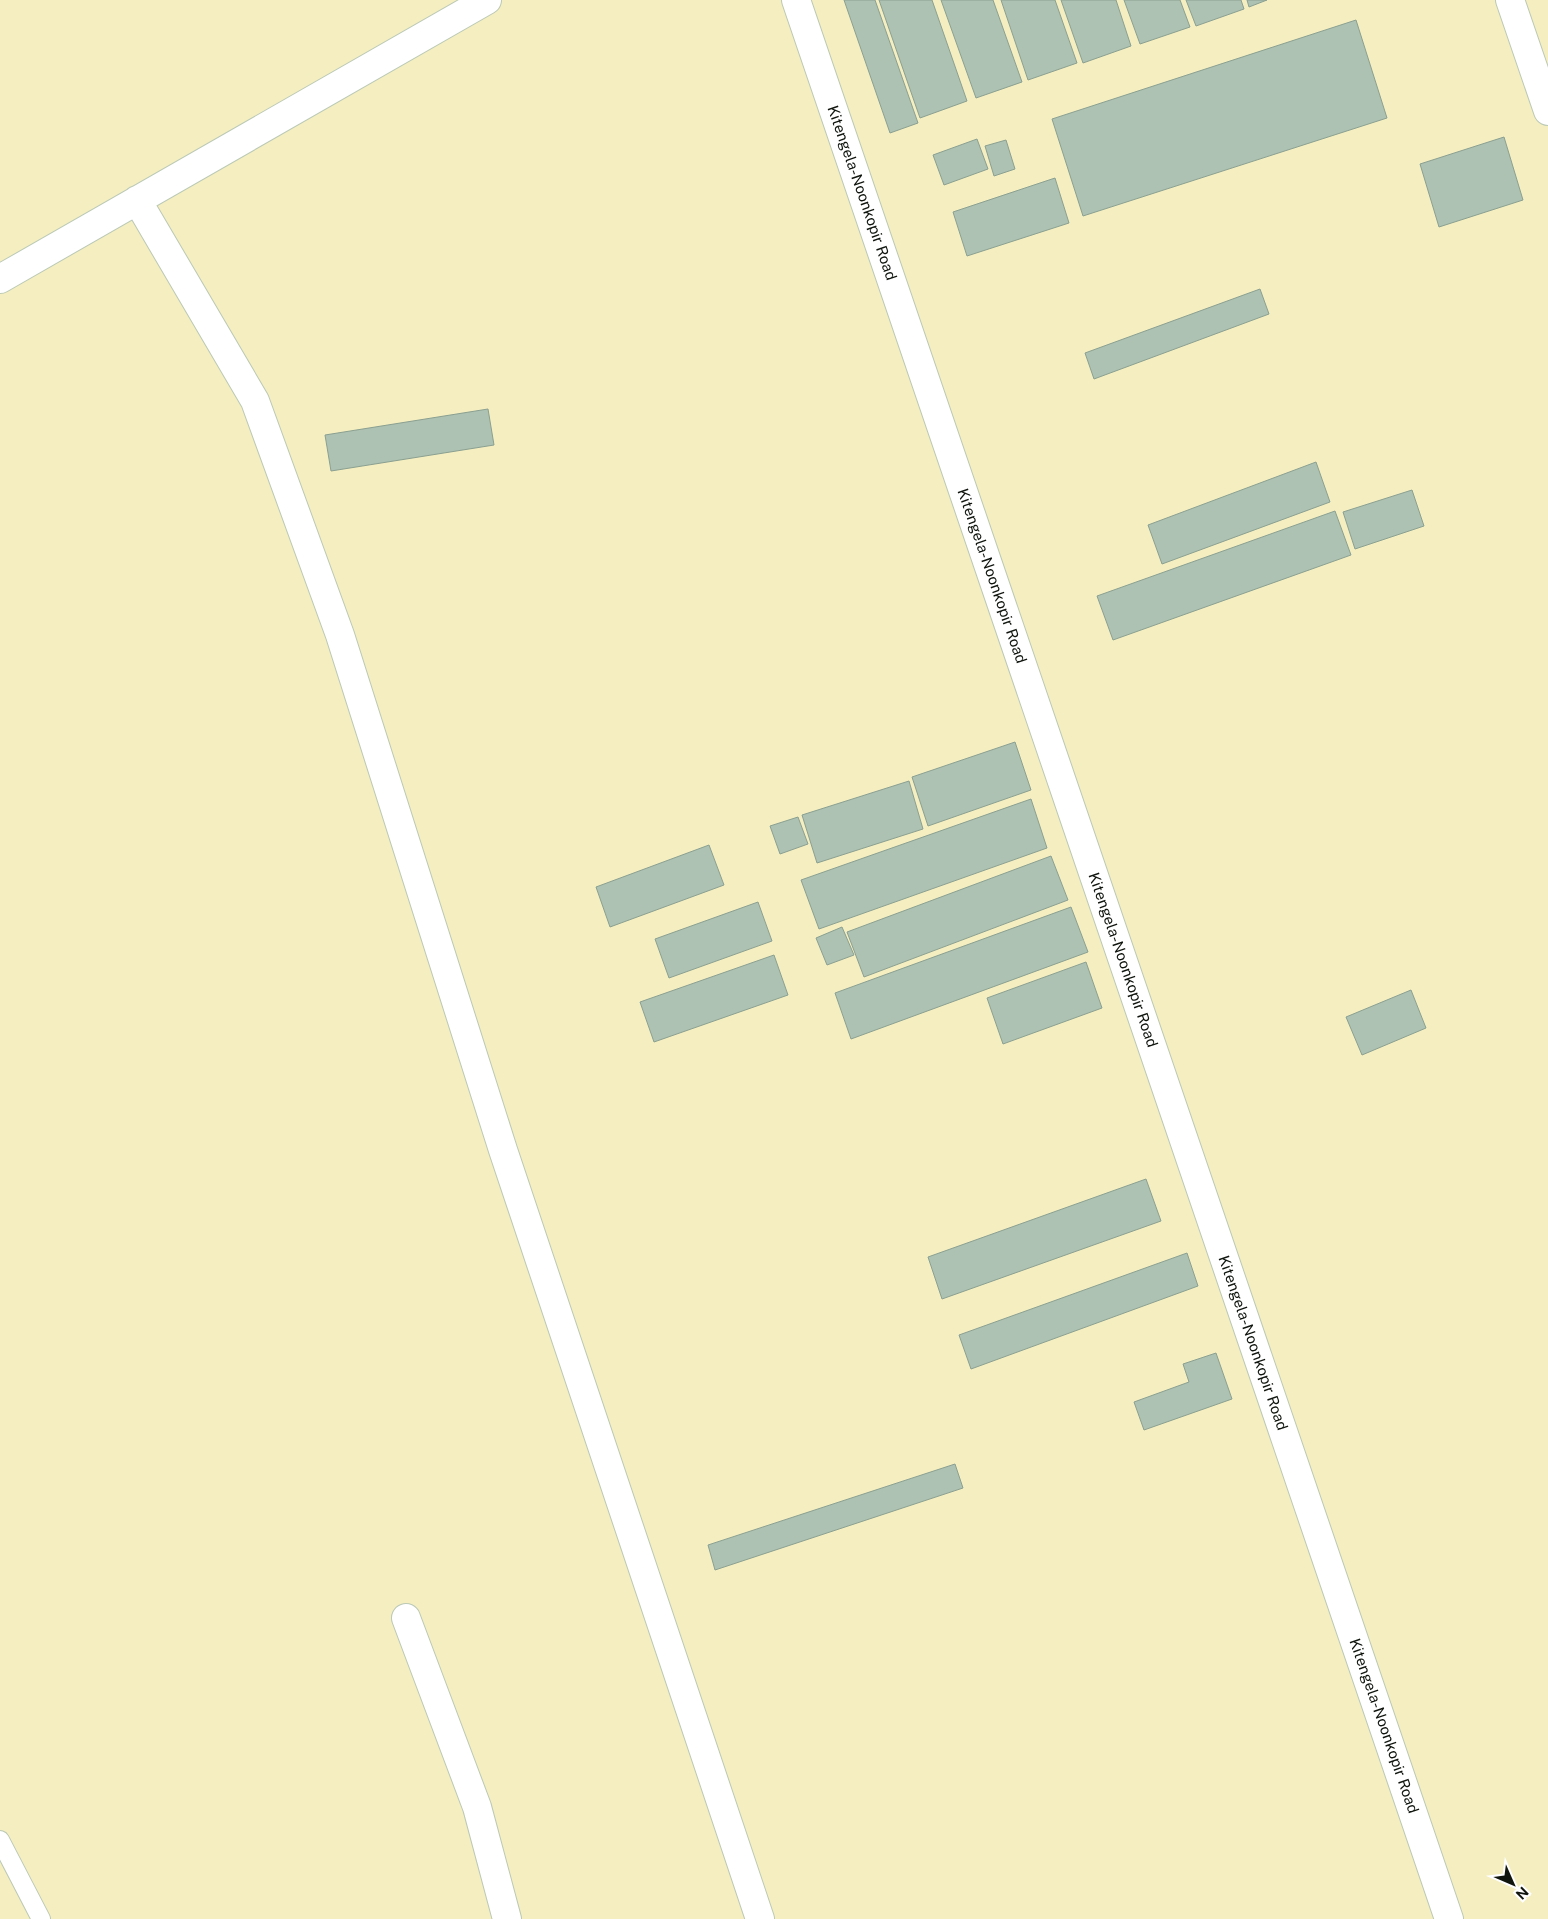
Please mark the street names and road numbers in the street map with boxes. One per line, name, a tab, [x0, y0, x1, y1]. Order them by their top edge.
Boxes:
street label: Kitengela-Noonkopir Road	[824, 103, 900, 283]
street label: Kitengela-Noonkopir Road	[954, 486, 1030, 666]
street label: Kitengela-Noonkopir Road	[1085, 870, 1161, 1050]
street label: Kitengela-Noonkopir Road	[1215, 1253, 1291, 1433]
street label: Kitengela-Noonkopir Road	[1346, 1636, 1422, 1816]

